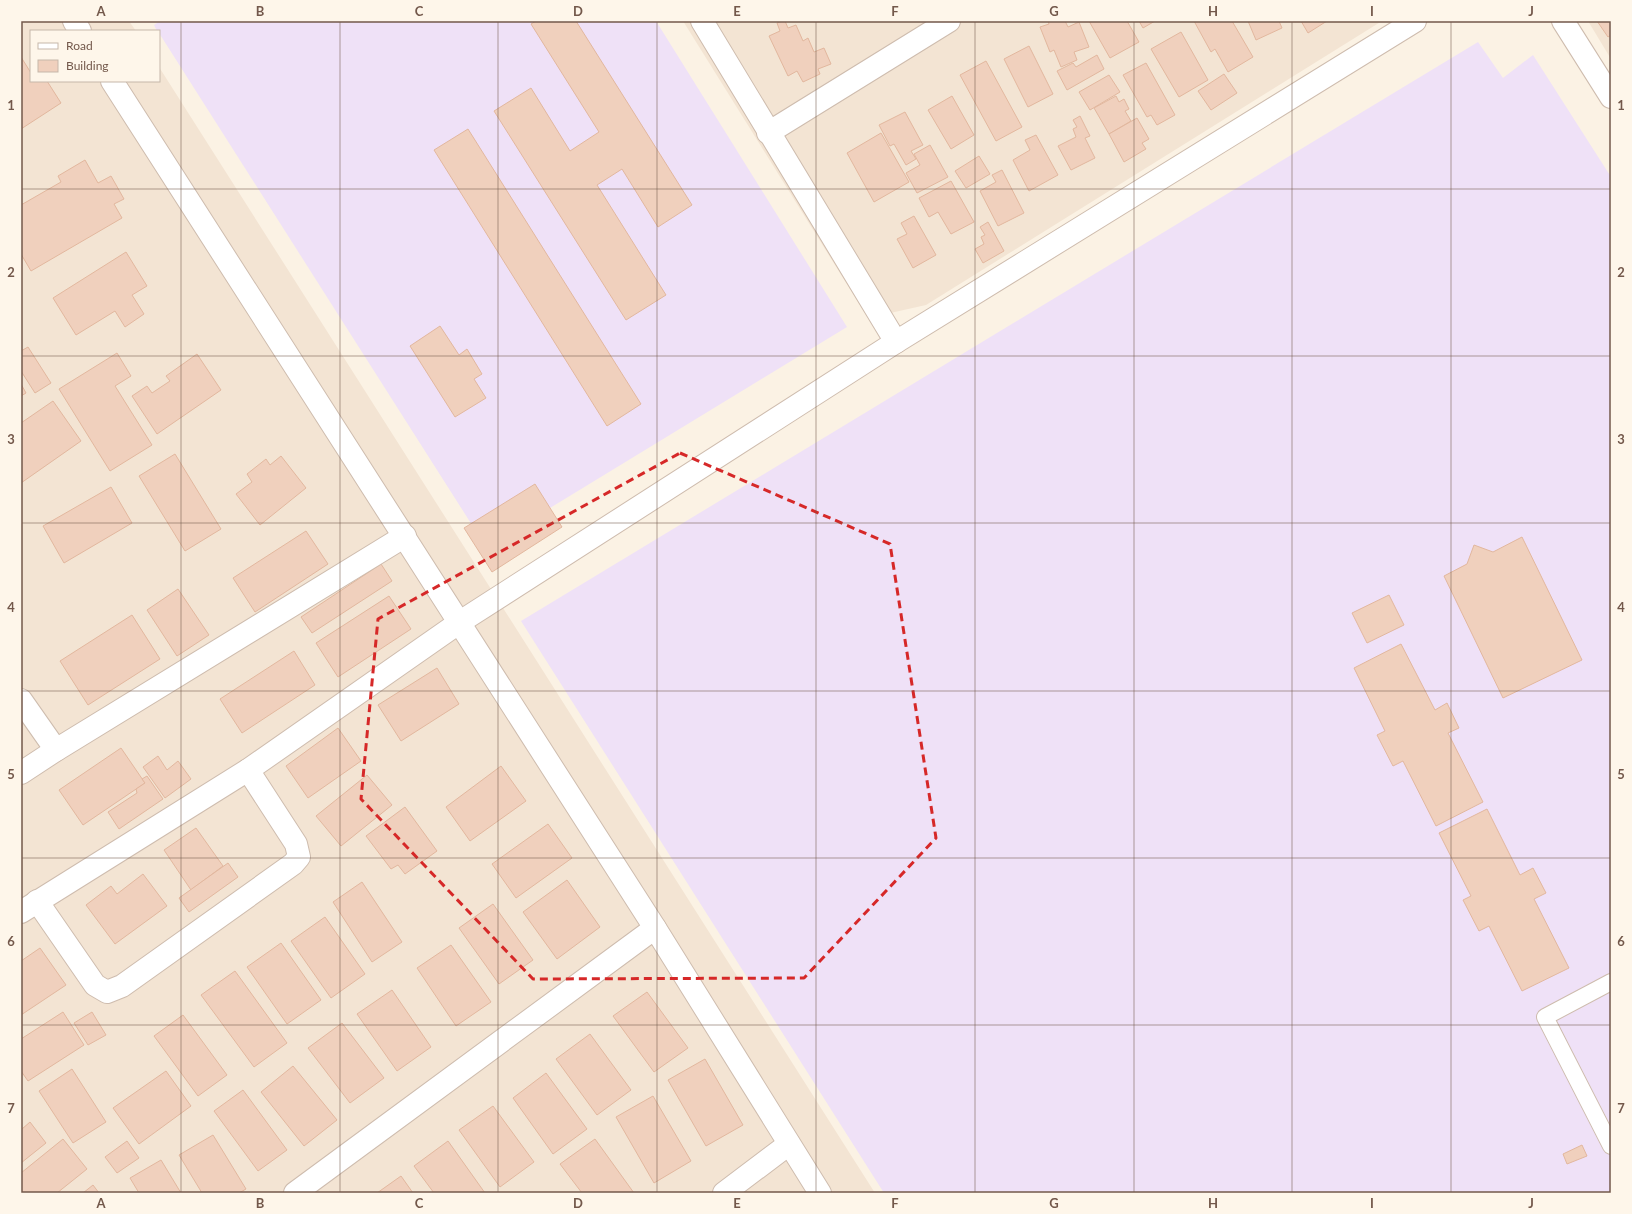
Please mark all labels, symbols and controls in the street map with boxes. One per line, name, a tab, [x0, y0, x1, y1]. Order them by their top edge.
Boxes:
text: A	[95, 3, 106, 19]
text: B	[256, 3, 265, 19]
text: C	[415, 3, 424, 19]
text: D	[573, 3, 583, 19]
text: E	[733, 3, 741, 19]
text: F	[891, 3, 899, 19]
text: G	[1049, 3, 1059, 19]
text: H	[1208, 3, 1218, 19]
text: I	[1370, 3, 1374, 19]
text: J	[1528, 3, 1534, 19]
legend	[30, 30, 160, 82]
text: Road	[66, 38, 93, 53]
text: Building	[66, 58, 109, 73]
text: 1	[7, 97, 15, 113]
text: 1	[1617, 97, 1625, 113]
text: 2	[7, 264, 15, 280]
text: 2	[1617, 264, 1625, 280]
text: 3	[7, 431, 15, 447]
text: 3	[1617, 431, 1625, 447]
text: 4	[7, 599, 15, 615]
text: 4	[1617, 599, 1625, 615]
text: 5	[7, 766, 15, 782]
text: 5	[1617, 766, 1625, 782]
text: 6	[7, 933, 15, 949]
text: 6	[1617, 933, 1625, 949]
text: 7	[7, 1100, 15, 1116]
text: 7	[1617, 1100, 1625, 1116]
text: A	[95, 1195, 106, 1211]
text: B	[256, 1195, 265, 1211]
text: C	[415, 1195, 424, 1211]
text: D	[573, 1195, 583, 1211]
text: E	[733, 1195, 741, 1211]
text: F	[891, 1195, 899, 1211]
text: G	[1049, 1195, 1059, 1211]
text: H	[1208, 1195, 1218, 1211]
text: I	[1370, 1195, 1374, 1211]
text: J	[1528, 1195, 1534, 1211]

